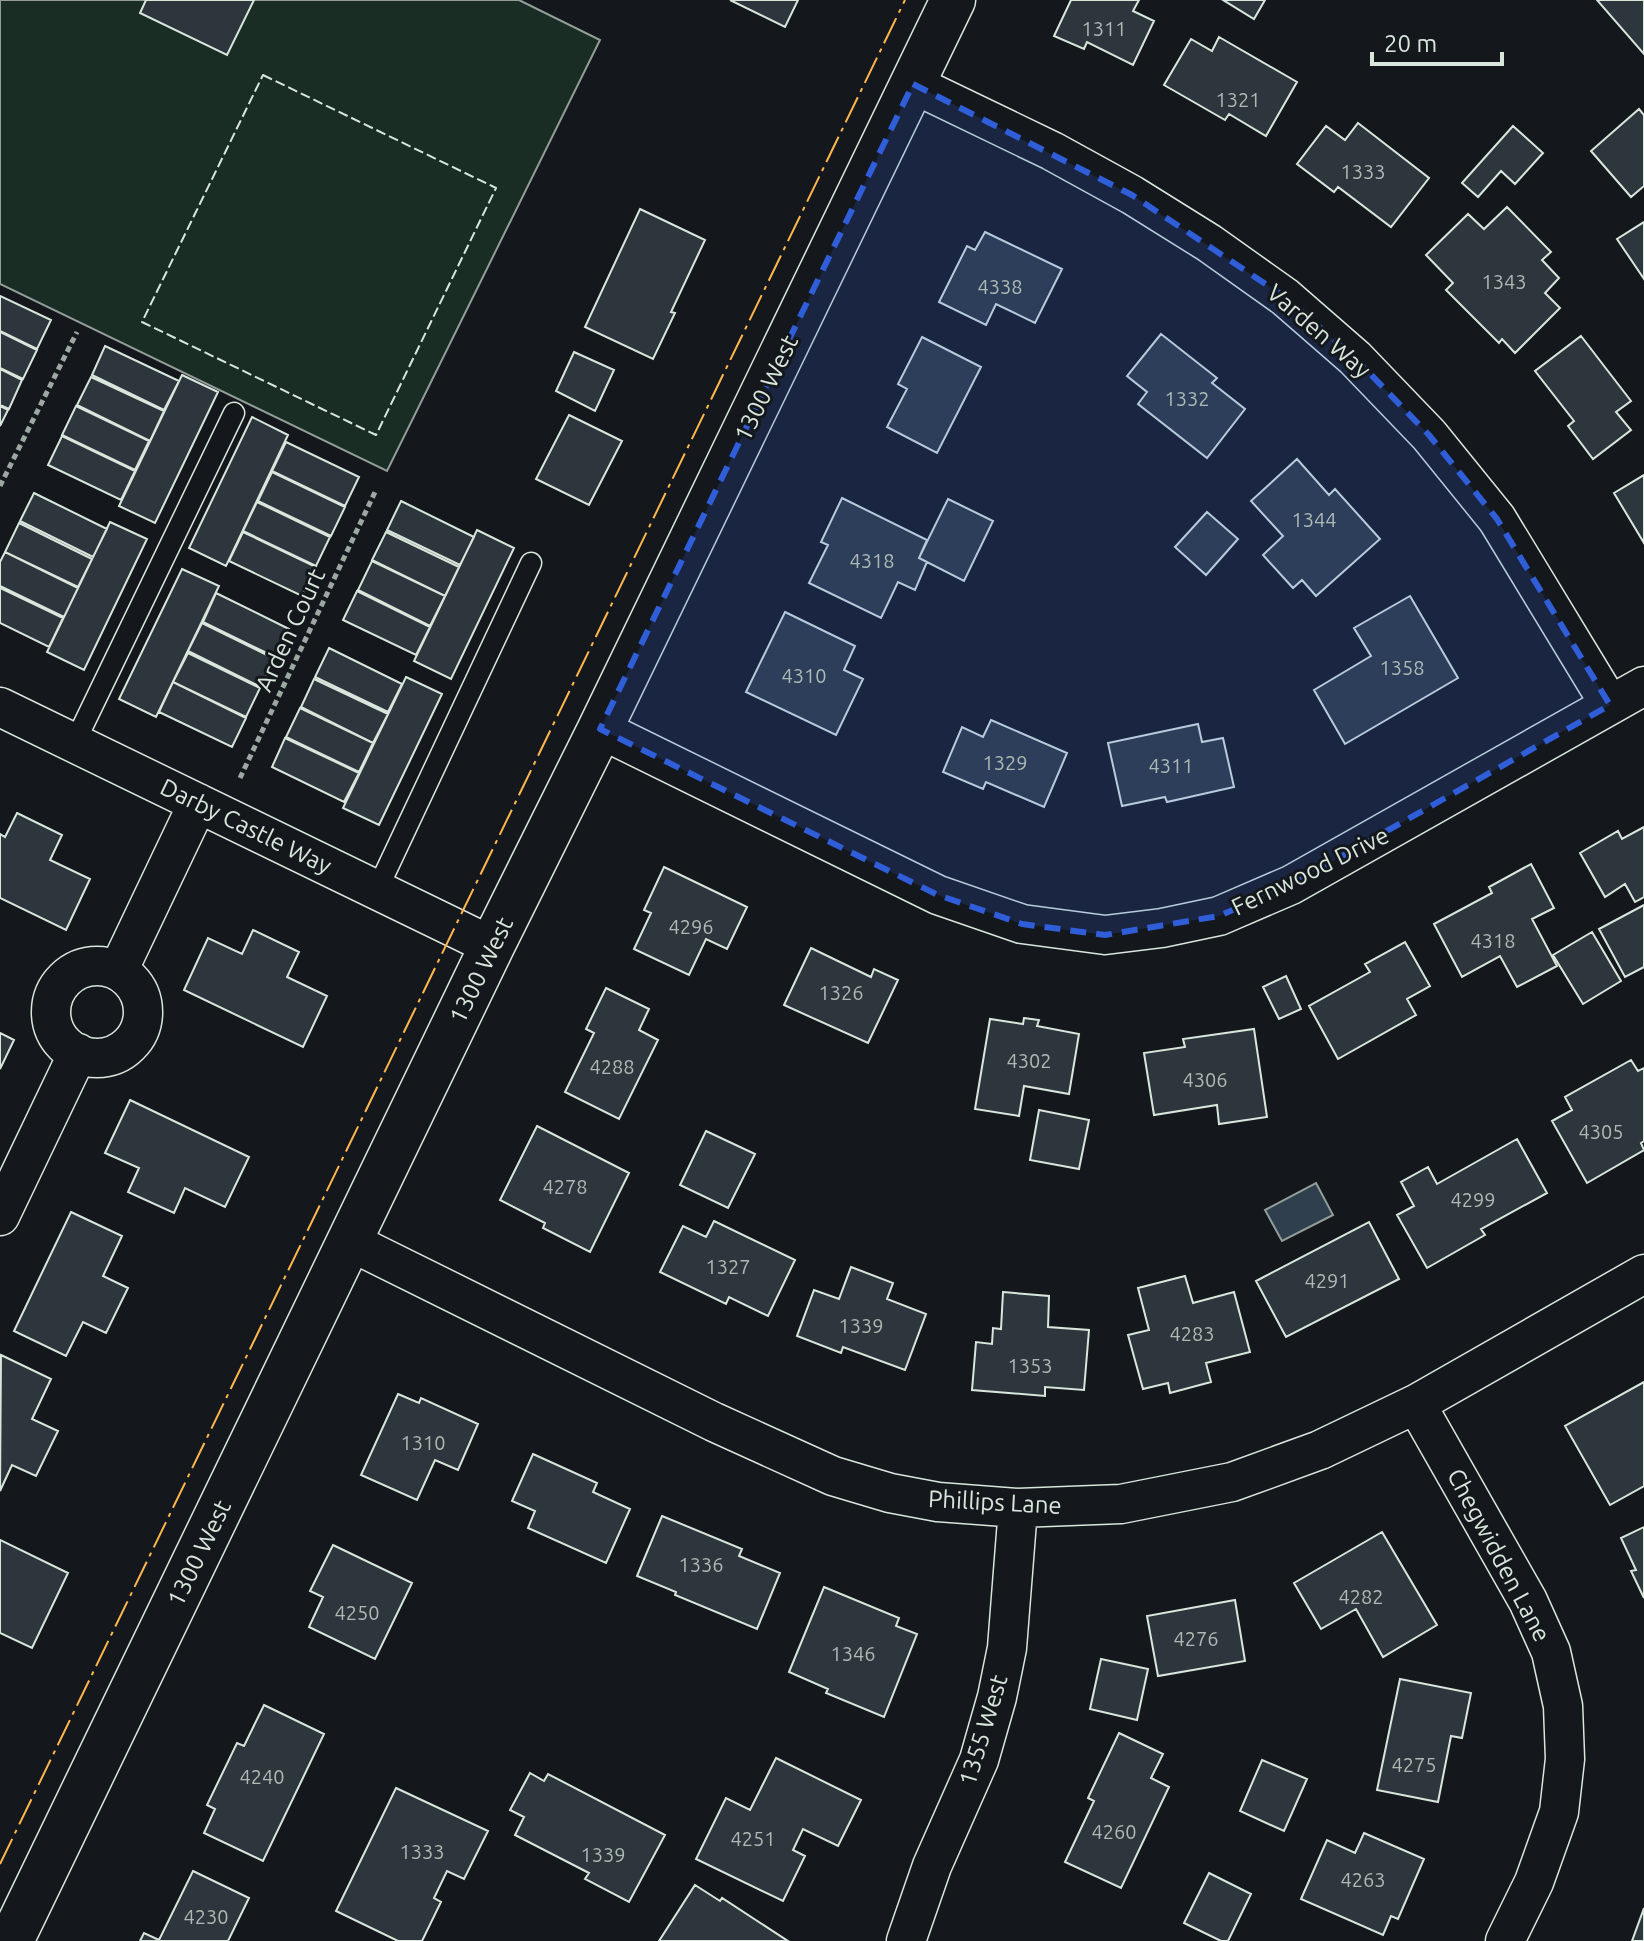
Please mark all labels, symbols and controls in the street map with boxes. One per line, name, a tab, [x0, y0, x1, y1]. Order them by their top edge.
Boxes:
scale bar	[1372, 16, 1502, 66]
house number: 1311	[1081, 17, 1127, 40]
text: 20 m	[1384, 30, 1437, 57]
house number: 1321	[1215, 88, 1261, 111]
house number: 1333	[1340, 160, 1386, 183]
house number: 1343	[1481, 270, 1527, 293]
house number: 4338	[977, 275, 1023, 298]
street label: Varden Way	[1262, 279, 1377, 384]
street label: 1300 West	[729, 330, 803, 445]
house number: 1332	[1164, 387, 1210, 410]
house number: 1344	[1291, 508, 1337, 531]
house number: 4318	[849, 549, 895, 572]
street label: Arden Court	[250, 564, 330, 696]
house number: 1358	[1379, 656, 1425, 679]
house number: 4310	[781, 664, 827, 687]
house number: 1329	[982, 751, 1028, 774]
house number: 4311	[1148, 754, 1194, 777]
street label: Darby Castle Way	[156, 773, 336, 879]
street label: Fernwood Drive	[1227, 821, 1393, 921]
street label: 1300 West	[444, 912, 518, 1027]
house number: 4296	[668, 915, 714, 938]
house number: 4318	[1470, 929, 1516, 952]
house number: 1326	[818, 981, 864, 1004]
house number: 4302	[1006, 1049, 1052, 1072]
house number: 4288	[589, 1055, 635, 1078]
house number: 4306	[1182, 1068, 1228, 1091]
house number: 4305	[1578, 1120, 1624, 1143]
house number: 4278	[542, 1175, 588, 1198]
house number: 4299	[1450, 1188, 1496, 1211]
house number: 1327	[705, 1255, 751, 1278]
house number: 4291	[1304, 1269, 1350, 1292]
house number: 1339	[838, 1314, 884, 1337]
house number: 4283	[1169, 1322, 1215, 1345]
house number: 1353	[1007, 1354, 1053, 1377]
house number: 1310	[400, 1431, 446, 1454]
street label: Chegwidden Lane	[1442, 1464, 1556, 1646]
street label: Phillips Lane	[927, 1485, 1063, 1519]
street label: 1300 West	[162, 1495, 236, 1610]
house number: 1336	[678, 1553, 724, 1576]
house number: 4282	[1338, 1585, 1384, 1608]
house number: 4250	[334, 1601, 380, 1624]
house number: 4276	[1173, 1627, 1219, 1650]
house number: 1346	[830, 1642, 876, 1665]
street label: 1355 West	[953, 1671, 1013, 1789]
house number: 4275	[1391, 1753, 1437, 1776]
house number: 4240	[239, 1765, 285, 1788]
house number: 4260	[1091, 1820, 1137, 1843]
house number: 4251	[730, 1827, 776, 1850]
house number: 1333	[399, 1840, 445, 1863]
house number: 1339	[580, 1843, 626, 1866]
house number: 4263	[1340, 1868, 1386, 1891]
house number: 4230	[183, 1905, 229, 1928]

